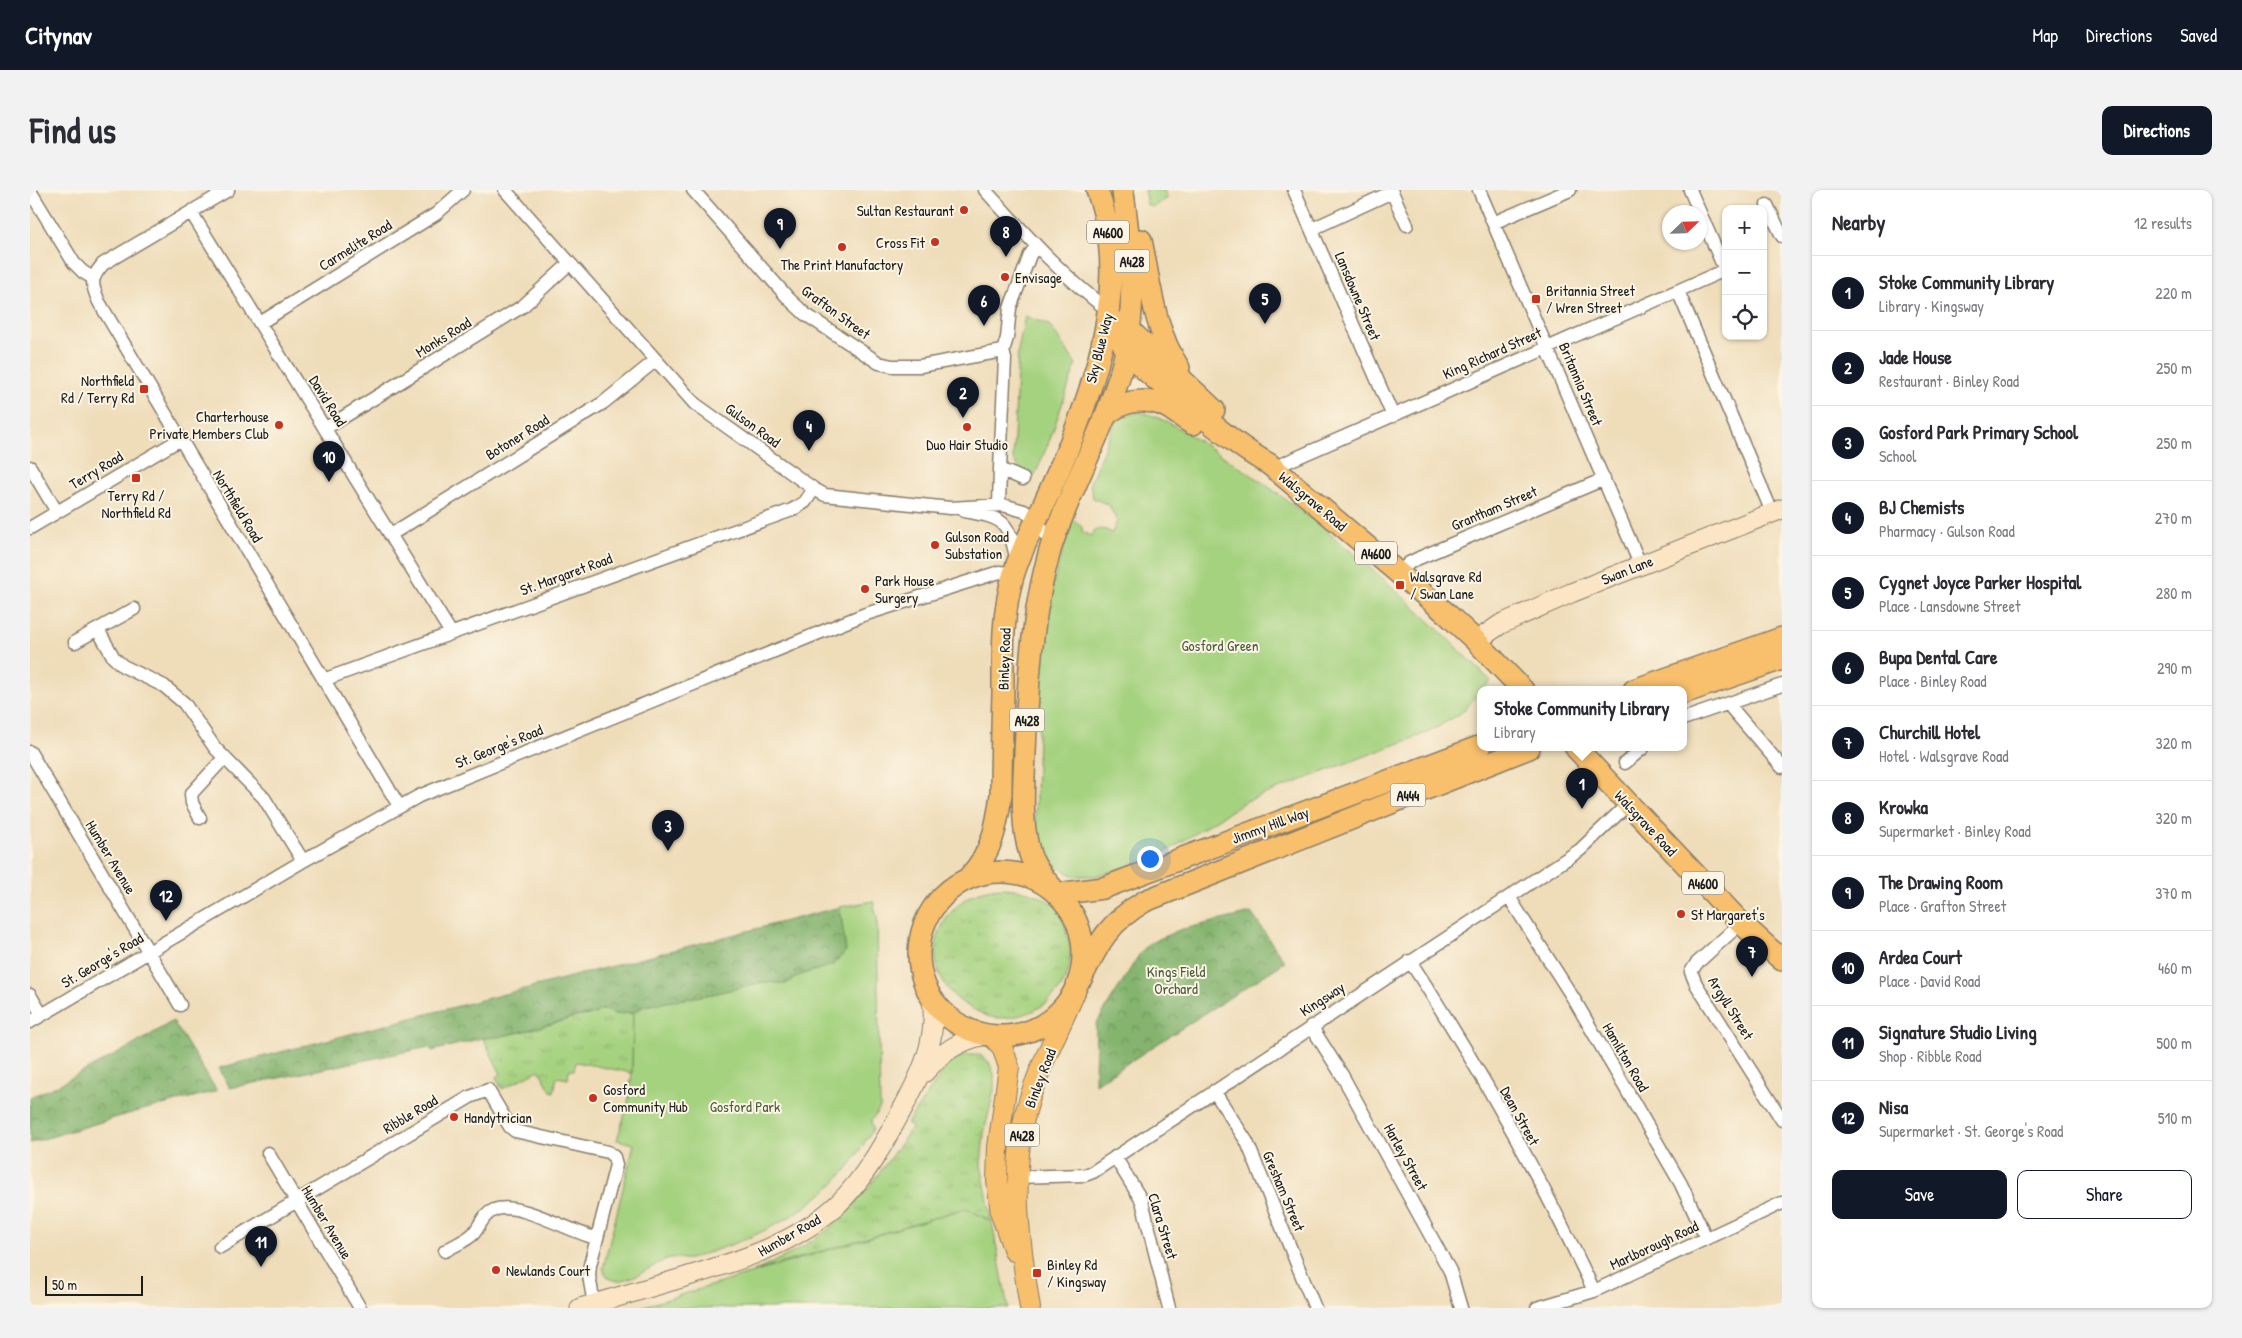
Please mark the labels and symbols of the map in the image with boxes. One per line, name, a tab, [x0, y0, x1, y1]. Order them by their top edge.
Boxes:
place label: Sultan Restaurant	[857, 200, 955, 221]
marker: Sultan Restaurant	[958, 204, 970, 216]
north arrow	[1662, 205, 1707, 250]
pin: 9	[764, 208, 796, 249]
street label: Carmelite Road	[314, 214, 396, 276]
pin: 8	[990, 216, 1022, 257]
road number: A4600	[1087, 221, 1129, 244]
place label: Cross Fit	[876, 232, 926, 253]
marker: Cross Fit	[929, 236, 941, 248]
marker: The Print Manufactory	[836, 241, 848, 253]
road number: A428	[1114, 249, 1150, 272]
street label: Lansdowne Street	[1330, 249, 1386, 344]
place label: The Print Manufactory	[781, 254, 903, 275]
place label: Envisage	[1015, 267, 1062, 288]
marker: Envisage	[999, 271, 1011, 283]
street label: Grafton Street	[797, 280, 875, 345]
place label: Britannia Street / Wren Street	[1546, 280, 1636, 318]
pin: 5	[1249, 283, 1281, 324]
pin: 6	[968, 285, 1000, 326]
marker: Britannia Street / Wren Street	[1530, 293, 1542, 305]
street label: Sky Blue Way	[1080, 311, 1118, 385]
street label: Monks Road	[411, 312, 475, 362]
street label: King Richard Street	[1439, 321, 1546, 384]
street label: Britannia Street	[1554, 339, 1608, 430]
place label: Northfield Rd / Terry Rd	[61, 370, 134, 408]
street label: David Road	[304, 372, 352, 431]
pin: 2	[947, 377, 979, 418]
marker: Northfield Rd / Terry Rd	[138, 383, 150, 395]
street label: Gulson Road	[721, 398, 785, 452]
place label: Charterhouse Private Members Club	[150, 406, 269, 444]
street label: Botoner Road	[481, 409, 553, 465]
pin: 4	[793, 410, 825, 451]
marker: Charterhouse Private Members Club	[273, 419, 285, 431]
marker: Duo Hair Studio	[961, 421, 973, 433]
place label: Duo Hair Studio	[926, 434, 1008, 455]
pin: 10	[313, 441, 345, 482]
street label: Terry Road	[65, 446, 127, 494]
street label: Northfield Road	[208, 466, 268, 546]
street label: Walsgrave Road	[1274, 466, 1352, 536]
marker: Terry Rd / Northfield Rd	[130, 472, 142, 484]
street label: Grantham Street	[1448, 480, 1541, 536]
place label: Terry Rd / Northfield Rd	[101, 485, 171, 523]
place label: Gulson Road Substation	[945, 526, 1009, 564]
marker: Gulson Road Substation	[929, 539, 941, 551]
road number: A4600	[1355, 542, 1397, 564]
street label: St. Margaret Road	[517, 548, 615, 600]
street label: Swan Lane	[1598, 550, 1656, 590]
place label: Walsgrave Rd / Swan Lane	[1410, 566, 1481, 604]
place label: Park House Surgery	[875, 570, 934, 608]
marker: Walsgrave Rd / Swan Lane	[1394, 579, 1406, 591]
marker: Park House Surgery	[859, 583, 871, 595]
street label: Binley Road	[992, 627, 1016, 690]
park label: Gosford Green	[1181, 635, 1259, 656]
road number: A428	[1010, 708, 1044, 732]
street label: St. George's Road	[452, 719, 546, 773]
pin: 1	[1566, 768, 1598, 809]
road number: A444	[1390, 784, 1426, 806]
street label: Walsgrave Road	[1610, 785, 1682, 861]
street label: Jimmy Hill Way	[1228, 801, 1312, 849]
pin: 3	[652, 810, 684, 851]
street label: Humber Avenue	[81, 816, 141, 898]
your location	[1137, 846, 1163, 872]
road number: A4600	[1682, 871, 1724, 894]
pin: 12	[150, 880, 182, 921]
place label: St Margaret's	[1691, 904, 1765, 925]
marker: St Margaret's	[1675, 908, 1687, 920]
street label: St. George's Road	[57, 927, 147, 993]
pin: 7	[1736, 936, 1768, 977]
park label: Kings Field Orchard	[1147, 961, 1205, 999]
street label: Argyll Street	[1703, 972, 1759, 1044]
street label: Kingsway	[1295, 977, 1349, 1021]
street label: Hamilton Road	[1598, 1019, 1654, 1095]
street label: Binley Road	[1019, 1045, 1061, 1111]
place label: Gosford Community Hub	[603, 1079, 688, 1117]
street label: Dean Street	[1495, 1083, 1545, 1150]
street label: Ribble Road	[379, 1089, 441, 1139]
marker: Gosford Community Hub	[587, 1092, 599, 1104]
park label: Gosford Park	[710, 1096, 780, 1117]
place label: Handytrician	[464, 1107, 532, 1128]
marker: Handytrician	[448, 1111, 460, 1123]
street label: Harley Street	[1379, 1120, 1433, 1195]
road number: A428	[1004, 1124, 1040, 1146]
street label: Gresham Street	[1258, 1148, 1311, 1235]
street label: Humber Avenue	[297, 1181, 357, 1263]
street label: Clara Street	[1143, 1190, 1183, 1262]
street label: Humber Road	[754, 1209, 824, 1261]
street label: Marlborough Road	[1606, 1215, 1702, 1275]
pin: 11	[245, 1226, 277, 1267]
place label: Binley Rd / Kingsway	[1047, 1254, 1106, 1292]
place label: Newlands Court	[506, 1260, 591, 1281]
marker: Newlands Court	[490, 1264, 502, 1276]
marker: Binley Rd / Kingsway	[1031, 1267, 1043, 1279]
scale bar	[45, 1273, 142, 1296]

